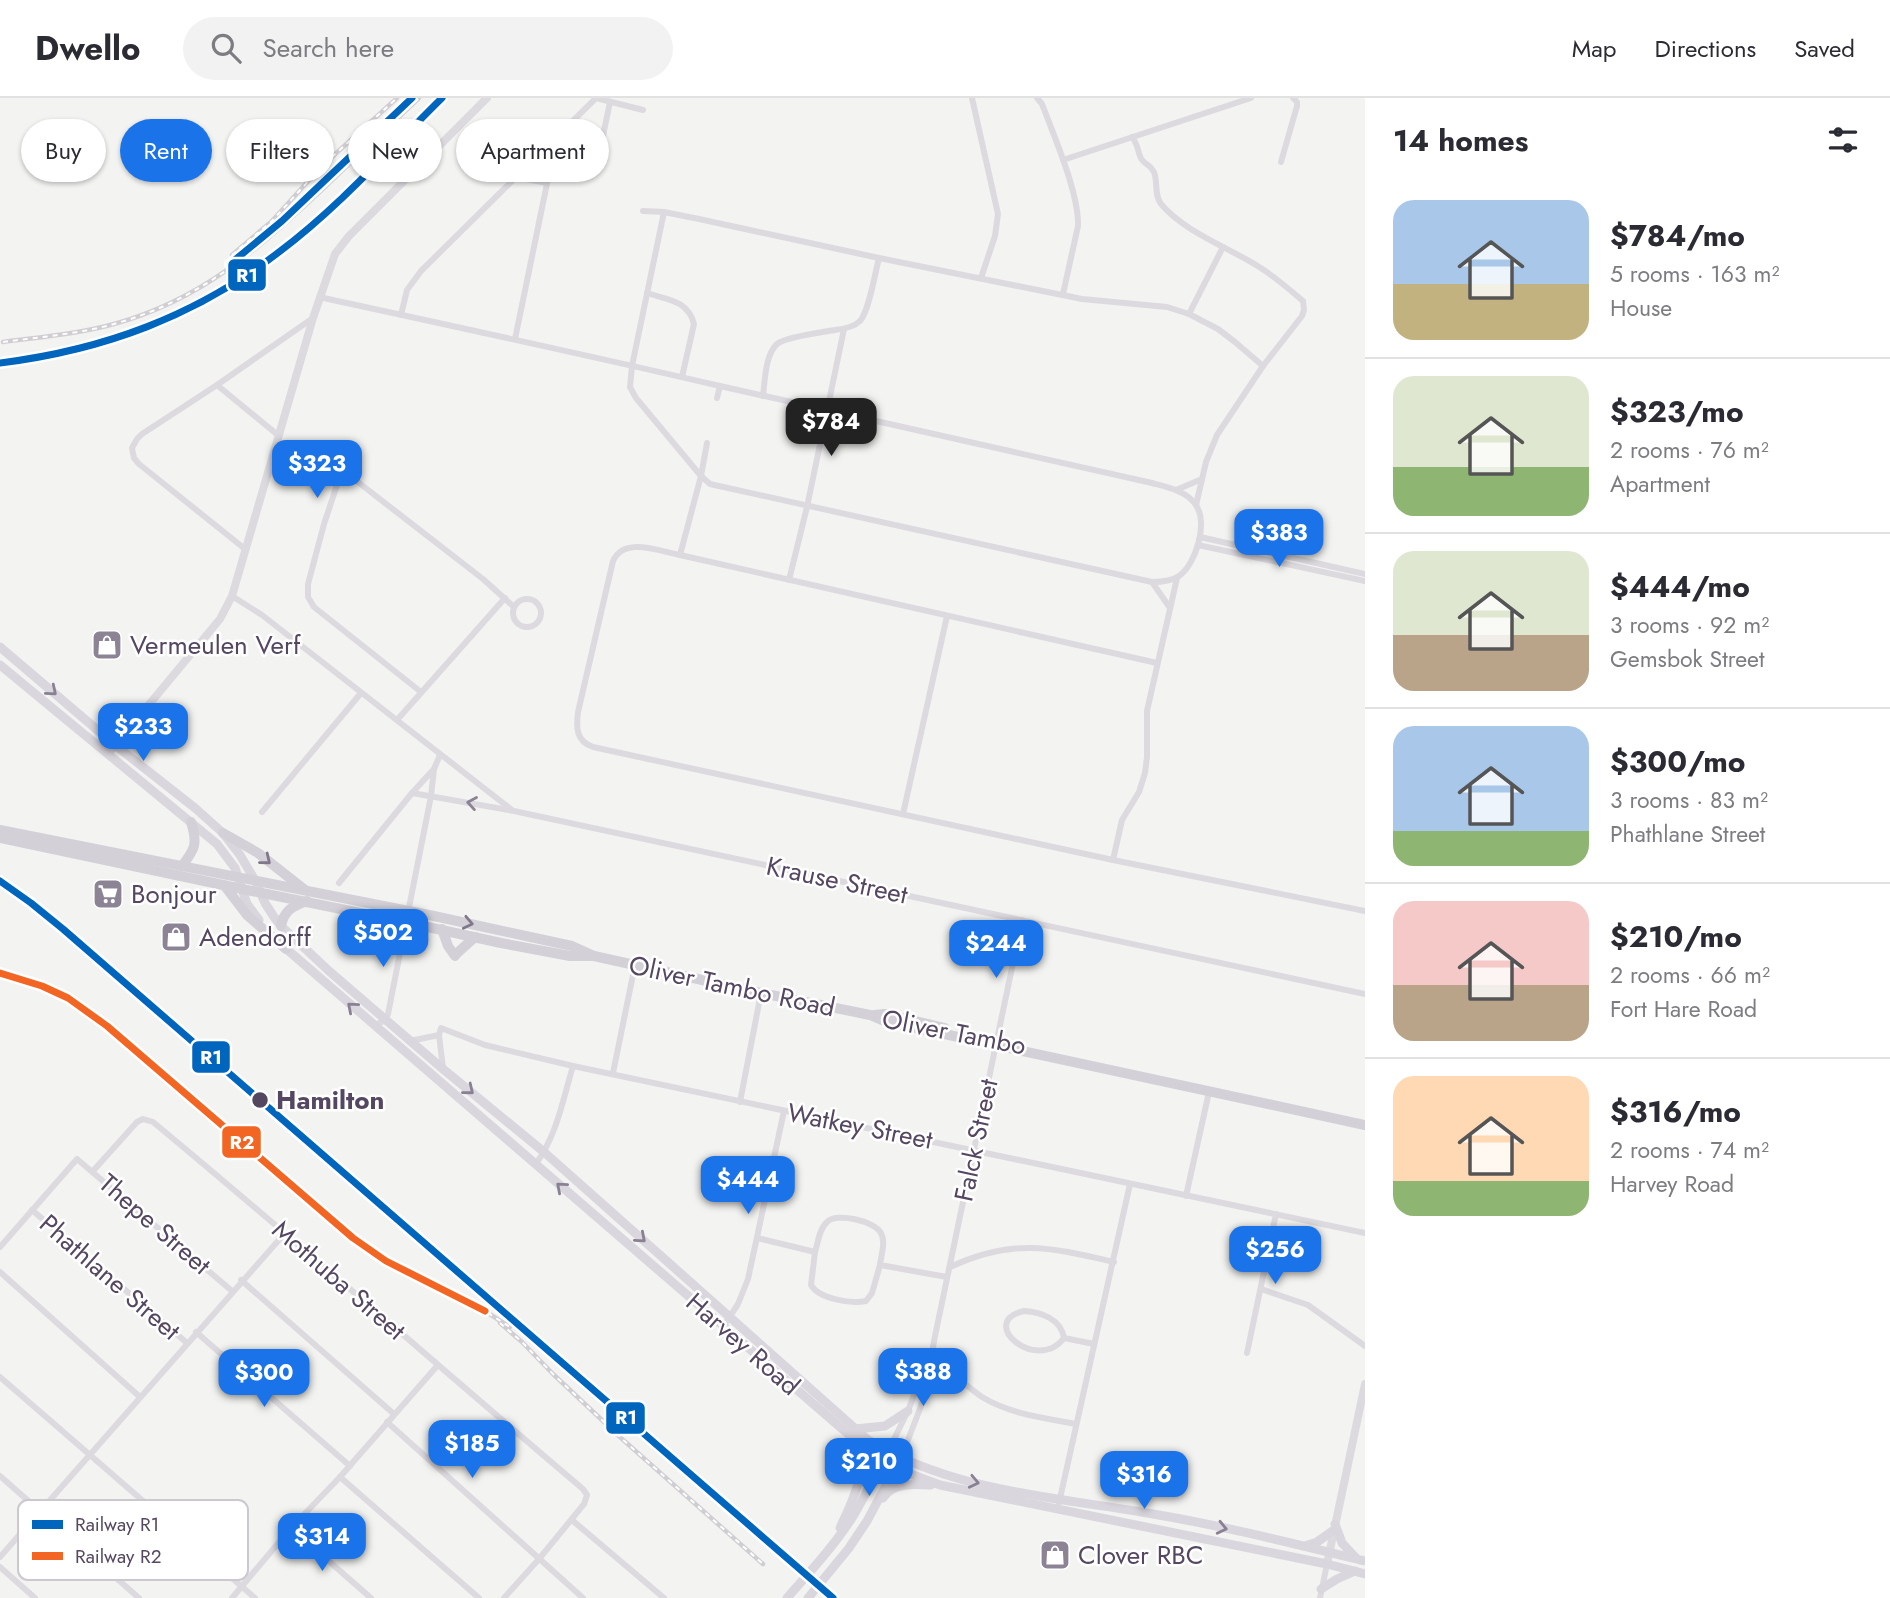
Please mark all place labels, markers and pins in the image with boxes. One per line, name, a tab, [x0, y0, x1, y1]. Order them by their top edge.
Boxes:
pin: $784	[790, 398, 872, 458]
pin: $323	[276, 440, 358, 500]
pin: $383	[1238, 510, 1320, 569]
place label: Vermeulen Verf	[130, 626, 301, 664]
shop icon: Vermeulen Verf	[90, 628, 124, 662]
pin: $233	[102, 704, 184, 763]
place label: Bonjour	[131, 875, 217, 913]
supermarket icon: Bonjour	[91, 877, 125, 911]
pin: $502	[342, 910, 424, 969]
place label: Adendorff	[199, 918, 311, 956]
shop icon: Adendorff	[159, 920, 193, 954]
pin: $244	[955, 920, 1037, 980]
place label: Hamilton	[276, 1081, 385, 1119]
marker: Hamilton	[250, 1090, 270, 1110]
pin: $444	[707, 1156, 789, 1216]
pin: $256	[1234, 1226, 1316, 1286]
pin: $388	[882, 1348, 964, 1408]
pin: $300	[223, 1350, 305, 1409]
pin: $185	[431, 1420, 513, 1480]
pin: $210	[828, 1438, 910, 1498]
pin: $316	[1103, 1452, 1185, 1511]
pin: $314	[281, 1514, 363, 1573]
place label: Clover RBC	[1078, 1536, 1204, 1574]
shop icon: Clover RBC	[1038, 1538, 1072, 1572]

